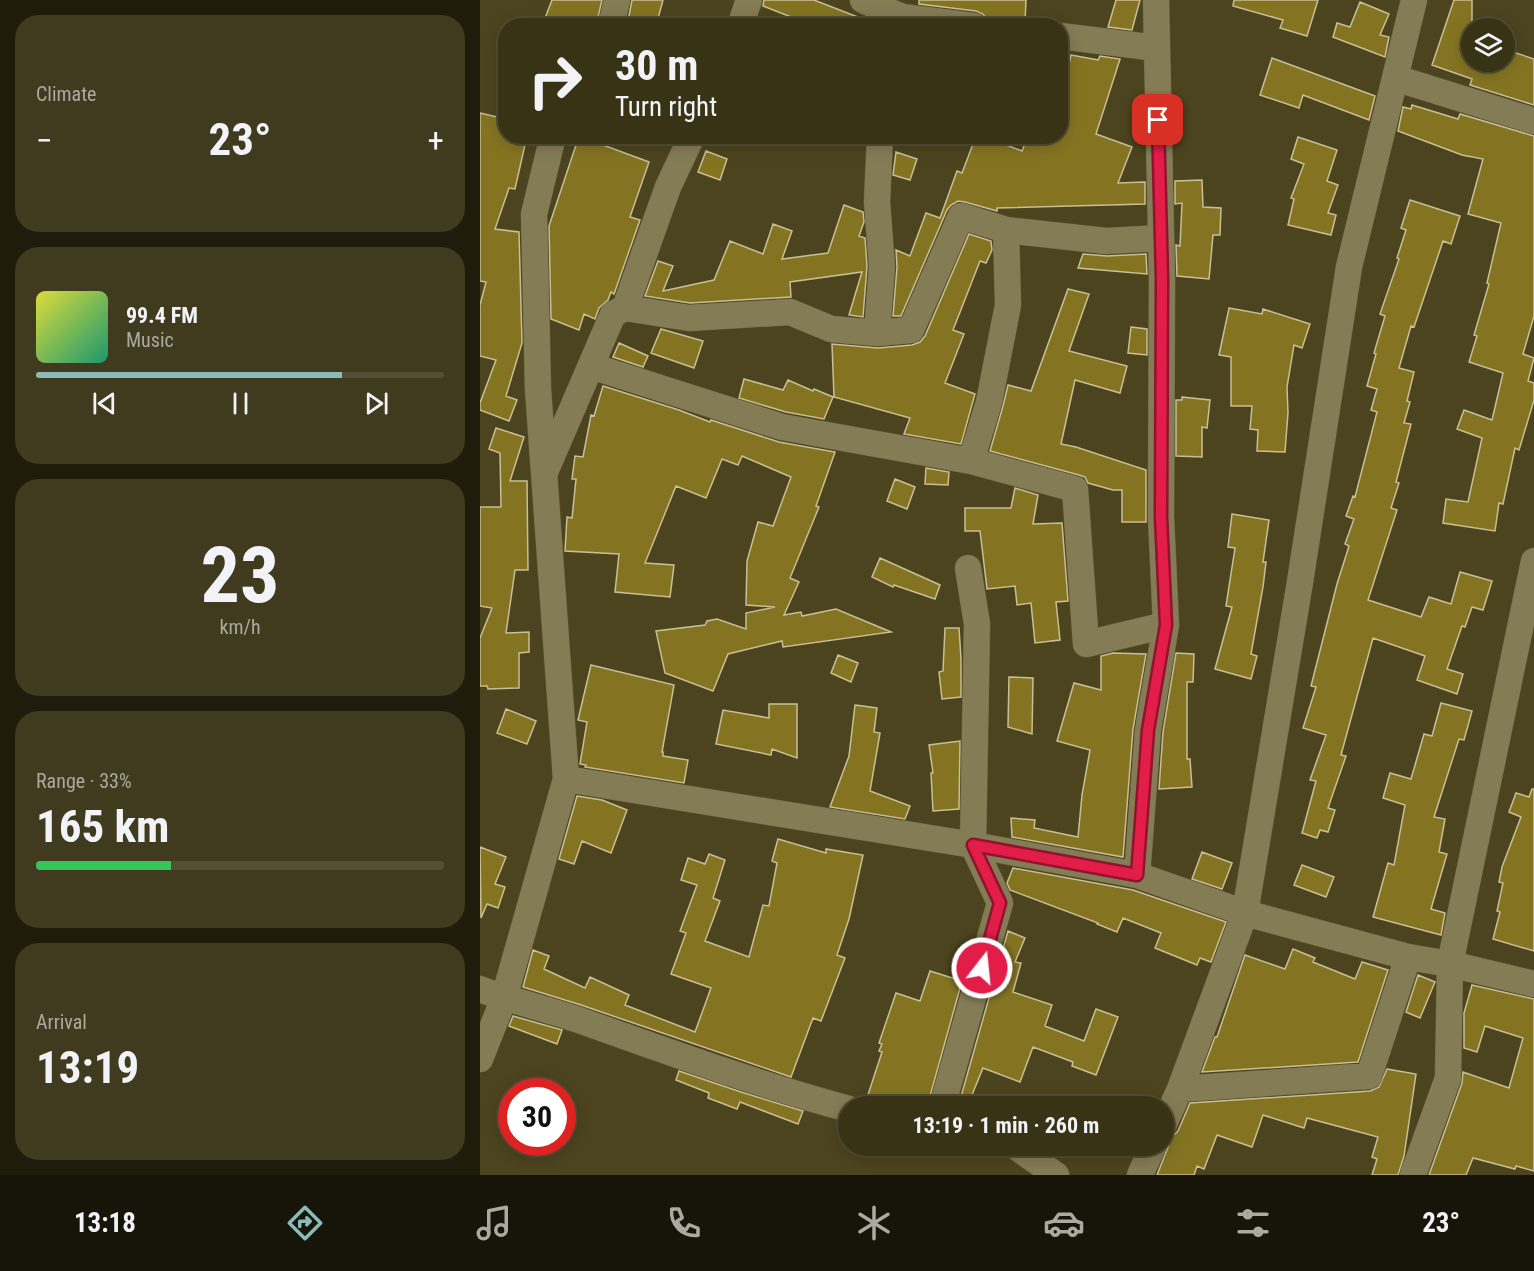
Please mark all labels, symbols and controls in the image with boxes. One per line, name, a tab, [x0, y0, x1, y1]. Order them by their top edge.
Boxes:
map controls	[1461, 18, 1515, 72]
button: layers	[1461, 18, 1515, 72]
text: 30 m	[615, 41, 698, 90]
icon: right	[516, 42, 594, 120]
text: Climate	[36, 82, 96, 106]
text: Turn right	[615, 91, 717, 123]
pin	[1132, 94, 1183, 145]
icon: arrive	[1141, 103, 1174, 136]
text: 23°	[209, 113, 272, 166]
text: −	[36, 121, 53, 160]
text: +	[428, 121, 444, 160]
text: 99.4 FM	[126, 303, 198, 328]
text: Music	[126, 328, 174, 352]
icon: previous	[88, 387, 121, 420]
icon: pause	[224, 387, 257, 420]
icon: next	[360, 387, 393, 420]
text: 23	[201, 530, 279, 621]
text: km/h	[219, 615, 261, 639]
text: Range · 33%	[36, 769, 132, 793]
text: 165 km	[36, 800, 169, 853]
position arrow	[950, 936, 1014, 1000]
text: Arrival	[36, 1010, 87, 1034]
text: 13:19	[36, 1041, 139, 1094]
speed limit sign: 30	[498, 1078, 576, 1156]
text: 13:19 · 1 min · 260 m	[913, 1113, 1099, 1138]
icon: directions	[284, 1202, 326, 1244]
icon: music	[473, 1202, 515, 1244]
icon: phone	[663, 1202, 705, 1244]
icon: climate	[853, 1202, 895, 1244]
icon: car	[1043, 1202, 1085, 1244]
icon: filters	[1232, 1202, 1274, 1244]
text: 13:18	[74, 1207, 136, 1239]
text: 23°	[1422, 1207, 1460, 1239]

